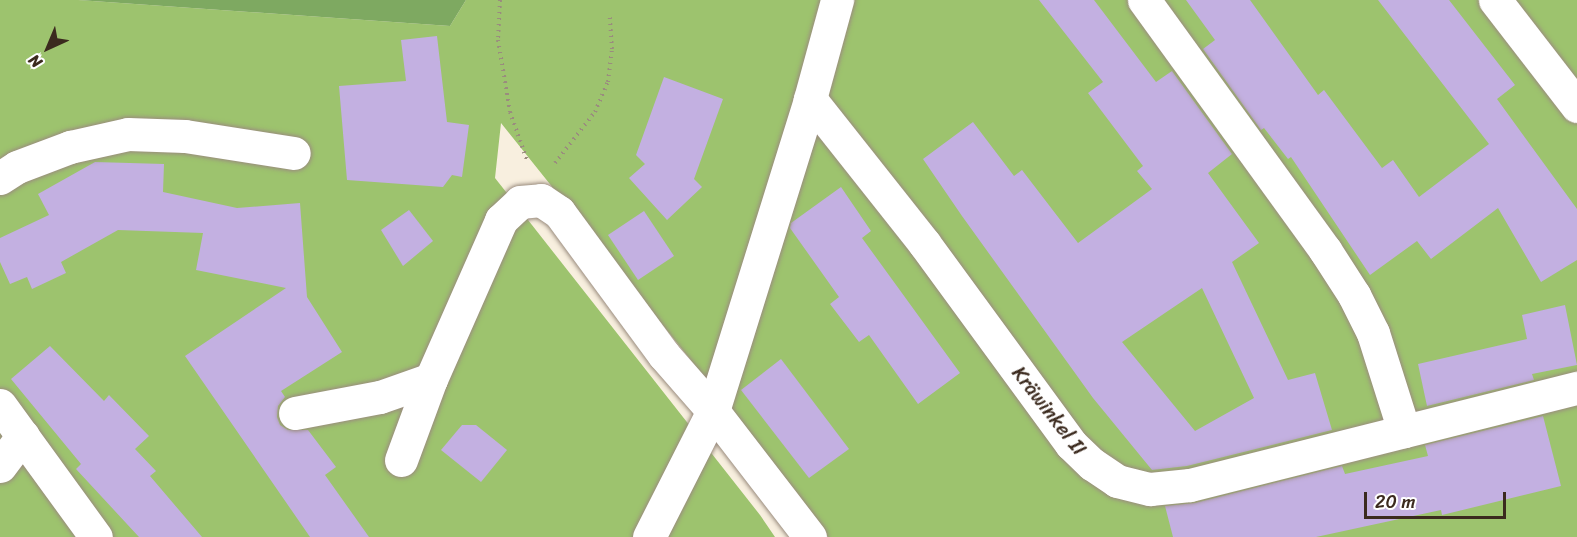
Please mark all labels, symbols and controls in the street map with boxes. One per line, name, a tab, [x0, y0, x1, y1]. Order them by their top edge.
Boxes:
north arrow	[18, 18, 78, 78]
text: N	[21, 47, 49, 76]
street label: Kräwinkel II	[1007, 362, 1091, 460]
scale bar	[1367, 480, 1510, 518]
text: 20 m	[1375, 486, 1415, 518]

